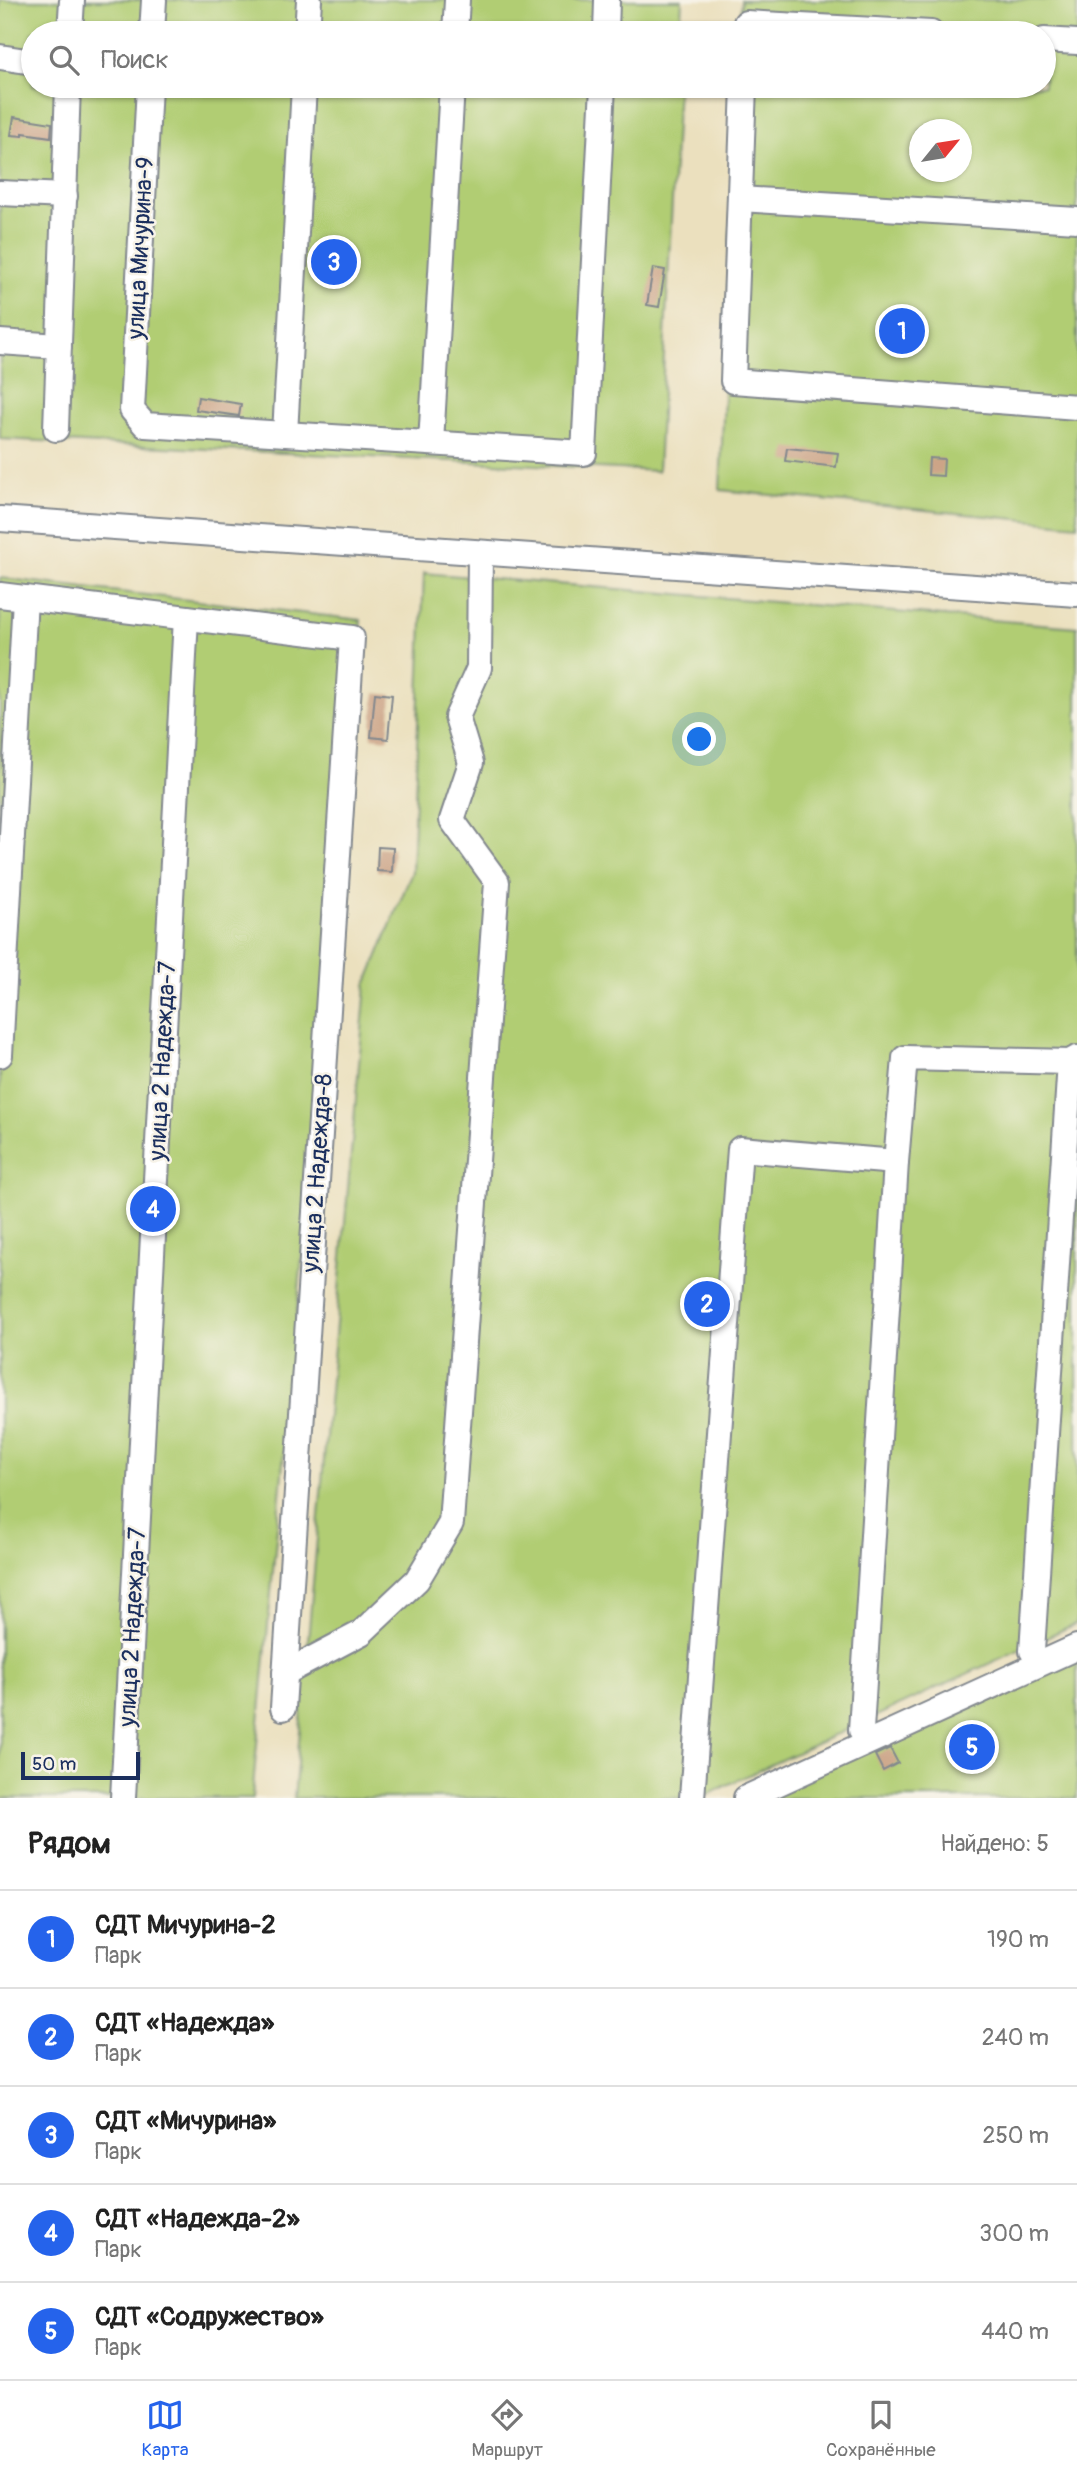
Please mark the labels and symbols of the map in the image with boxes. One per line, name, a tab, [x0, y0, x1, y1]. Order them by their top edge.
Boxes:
north arrow	[909, 119, 972, 182]
street label: улица Мичурина-9	[121, 156, 160, 341]
pin: 3	[311, 236, 357, 288]
pin: 1	[879, 305, 925, 357]
your location	[682, 722, 716, 756]
street label: улица 2 Надежда-7	[143, 960, 182, 1163]
street label: улица 2 Надежда-8	[296, 1073, 339, 1275]
pin: 4	[130, 1183, 176, 1235]
pin: 2	[684, 1278, 730, 1330]
street label: улица 2 Надежда-7	[113, 1526, 152, 1729]
pin: 5	[949, 1721, 995, 1773]
scale bar	[21, 1749, 140, 1781]

